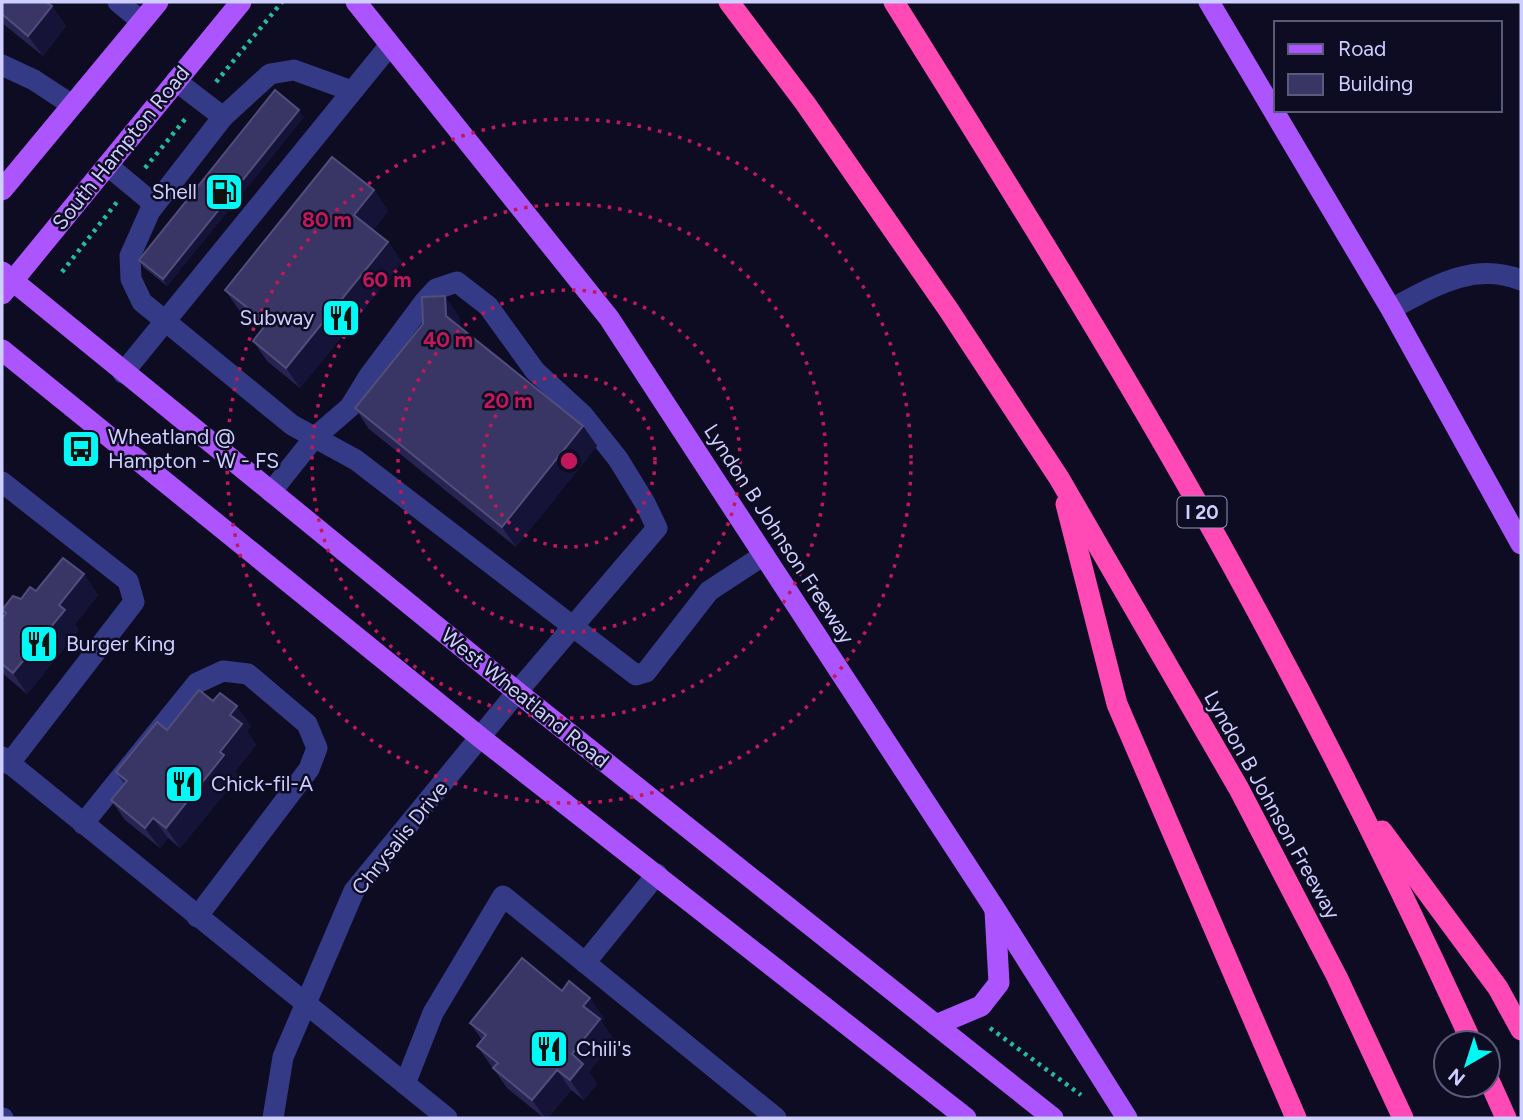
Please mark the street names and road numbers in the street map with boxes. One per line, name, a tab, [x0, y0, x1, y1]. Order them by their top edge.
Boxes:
street label: South Hampton Road	[47, 61, 194, 235]
street label: Lyndon B Johnson Freeway	[699, 419, 860, 648]
road number: I 20	[1178, 496, 1226, 527]
street label: West Wheatland Road	[436, 622, 614, 773]
street label: Lyndon B Johnson Freeway	[1199, 686, 1346, 923]
street label: Chrysalis Drive	[346, 776, 453, 899]

